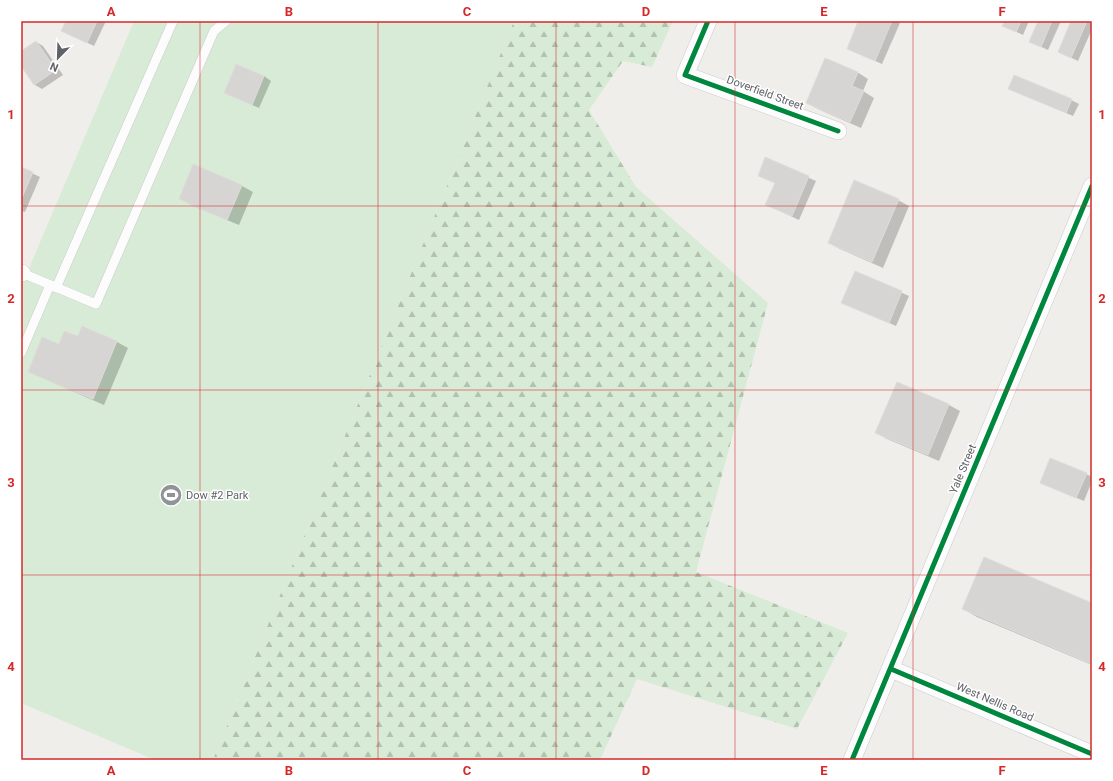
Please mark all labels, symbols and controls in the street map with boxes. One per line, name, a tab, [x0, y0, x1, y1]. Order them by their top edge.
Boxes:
text: A	[107, 4, 116, 19]
text: B	[285, 4, 293, 19]
text: C	[463, 4, 472, 19]
text: D	[642, 4, 650, 19]
text: E	[820, 4, 828, 19]
text: F	[998, 4, 1006, 19]
north arrow	[38, 38, 78, 78]
text: N	[48, 59, 60, 74]
street label: Doverfield Street	[725, 73, 806, 113]
text: 1	[7, 107, 15, 122]
text: 1	[1098, 107, 1106, 122]
text: 2	[7, 291, 15, 306]
text: 2	[1098, 291, 1106, 306]
street label: Yale Street	[947, 442, 979, 496]
text: 3	[7, 475, 15, 490]
text: 3	[1098, 475, 1106, 490]
sports icon: Dow #2 Park	[158, 482, 184, 508]
place label: Dow #2 Park	[186, 489, 249, 502]
text: 4	[7, 659, 15, 674]
text: 4	[1098, 659, 1106, 674]
street label: West Nellis Road	[954, 680, 1036, 724]
text: A	[107, 763, 116, 778]
text: B	[285, 763, 293, 778]
text: C	[463, 763, 472, 778]
text: D	[642, 763, 650, 778]
text: E	[820, 763, 828, 778]
text: F	[998, 763, 1006, 778]

